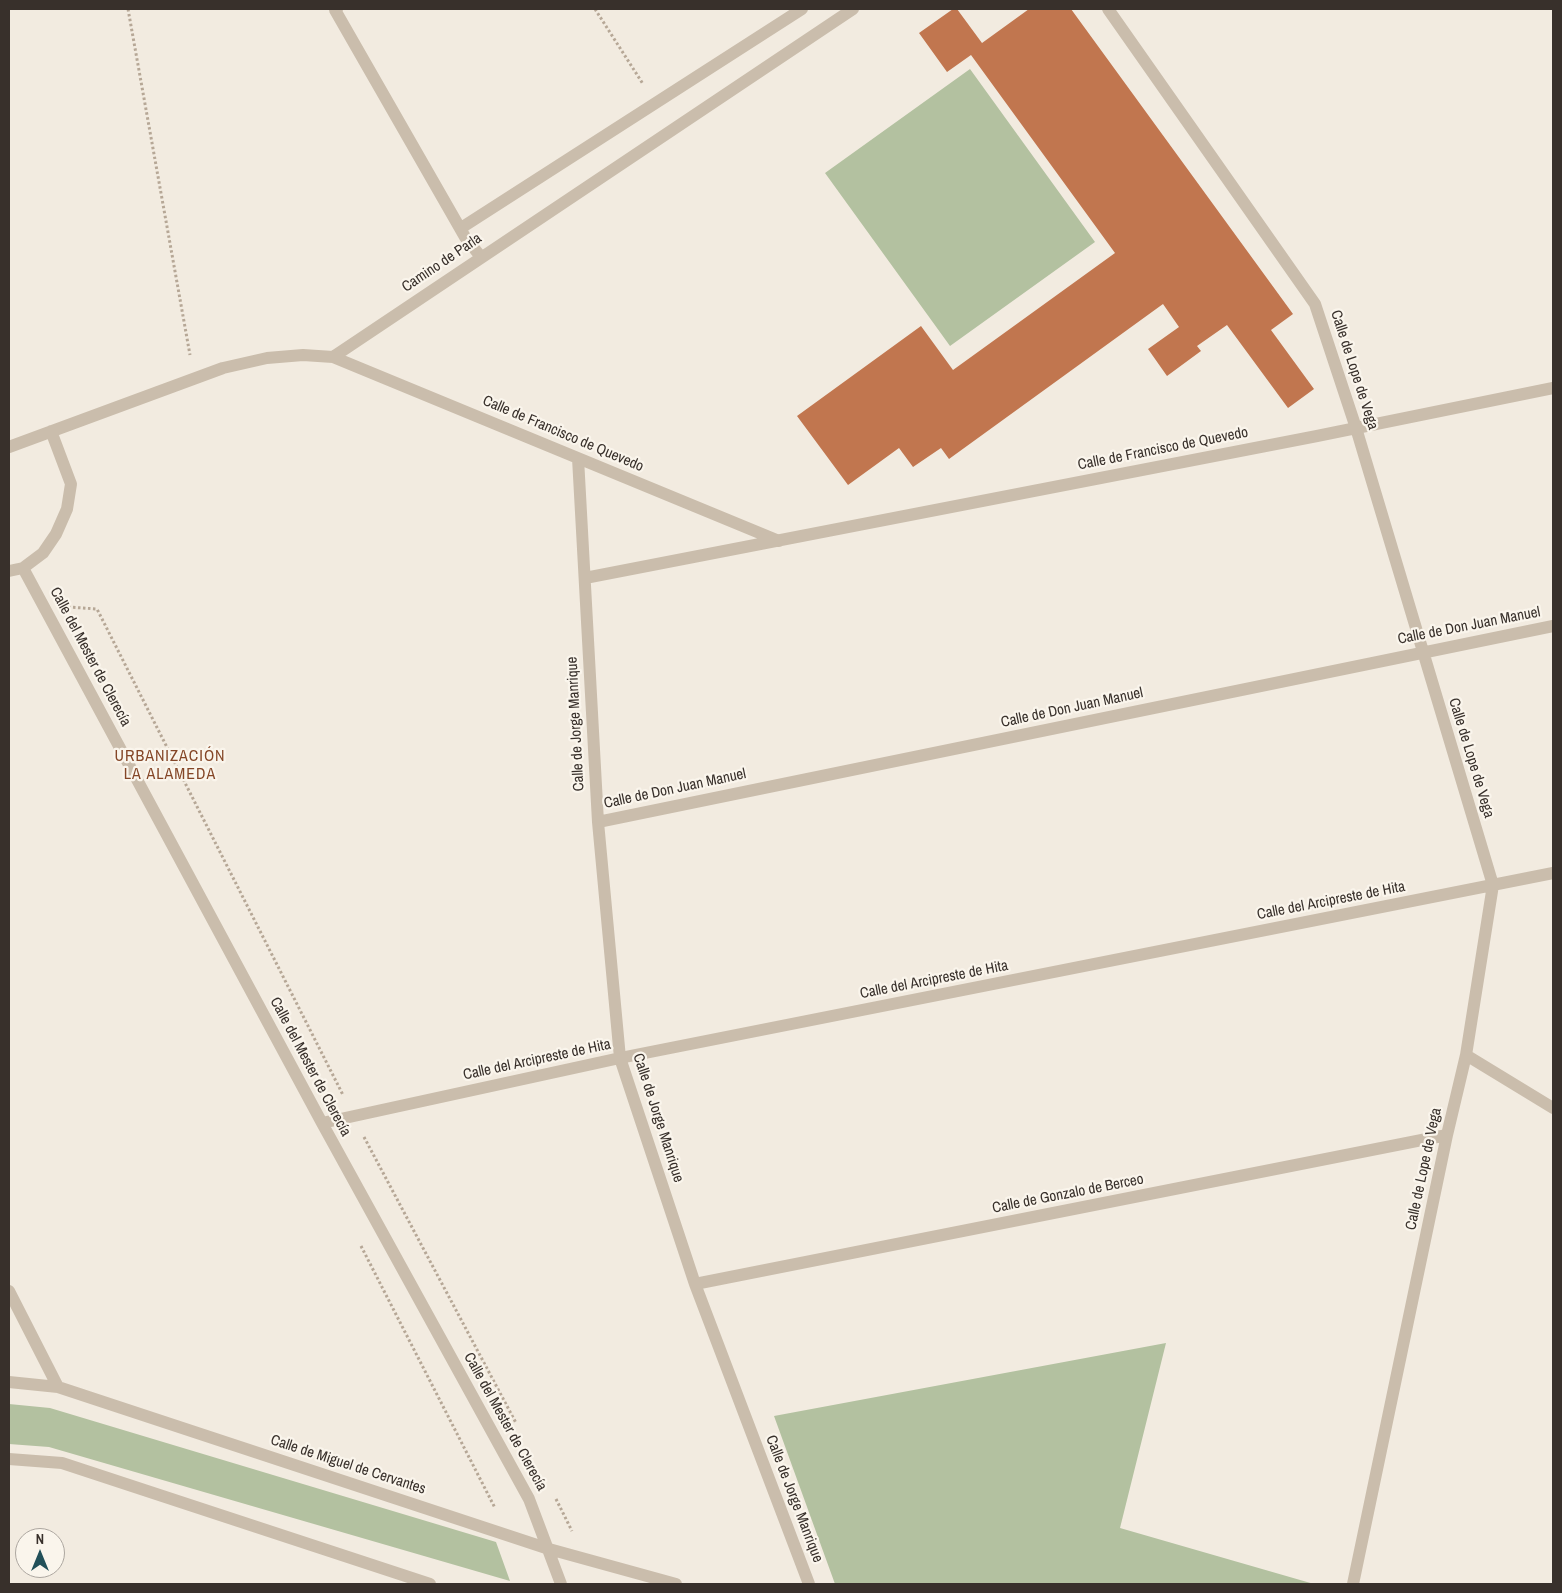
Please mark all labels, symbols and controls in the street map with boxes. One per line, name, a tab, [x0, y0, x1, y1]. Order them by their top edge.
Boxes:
street label: Camino de Parla	[399, 230, 485, 296]
street label: Calle de Lope de Vega	[1326, 308, 1382, 432]
street label: Calle de Francisco de Quevedo	[480, 392, 646, 476]
street label: Calle de Francisco de Quevedo	[1076, 424, 1250, 474]
street label: Calle del Mester de Clerecía	[46, 584, 134, 730]
street label: Calle de Don Juan Manuel	[1396, 603, 1542, 649]
street label: Calle de Jorge Manrique	[563, 656, 589, 792]
street label: Calle de Don Juan Manuel	[999, 684, 1145, 732]
street label: Calle de Lope de Vega	[1444, 696, 1498, 820]
district label: URBANIZACIÓN LA ALAMEDA	[113, 747, 227, 785]
street label: Calle de Don Juan Manuel	[602, 765, 748, 813]
street label: Calle del Arcipreste de Hita	[1255, 878, 1407, 924]
street label: Calle del Arcipreste de Hita	[858, 957, 1010, 1003]
street label: Calle del Mester de Clerecía	[266, 994, 354, 1140]
street label: Calle del Arcipreste de Hita	[462, 1036, 612, 1084]
street label: Calle de Jorge Manrique	[629, 1051, 687, 1185]
street label: Calle de Lope de Vega	[1402, 1106, 1446, 1232]
street label: Calle de Gonzalo de Berceo	[991, 1170, 1145, 1218]
street label: Calle del Mester de Clerecía	[460, 1350, 550, 1494]
street label: Calle de Miguel de Cervantes	[268, 1431, 428, 1499]
street label: Calle de Jorge Manrique	[761, 1433, 827, 1565]
north arrow	[15, 1528, 65, 1578]
text: N	[36, 1530, 44, 1548]

